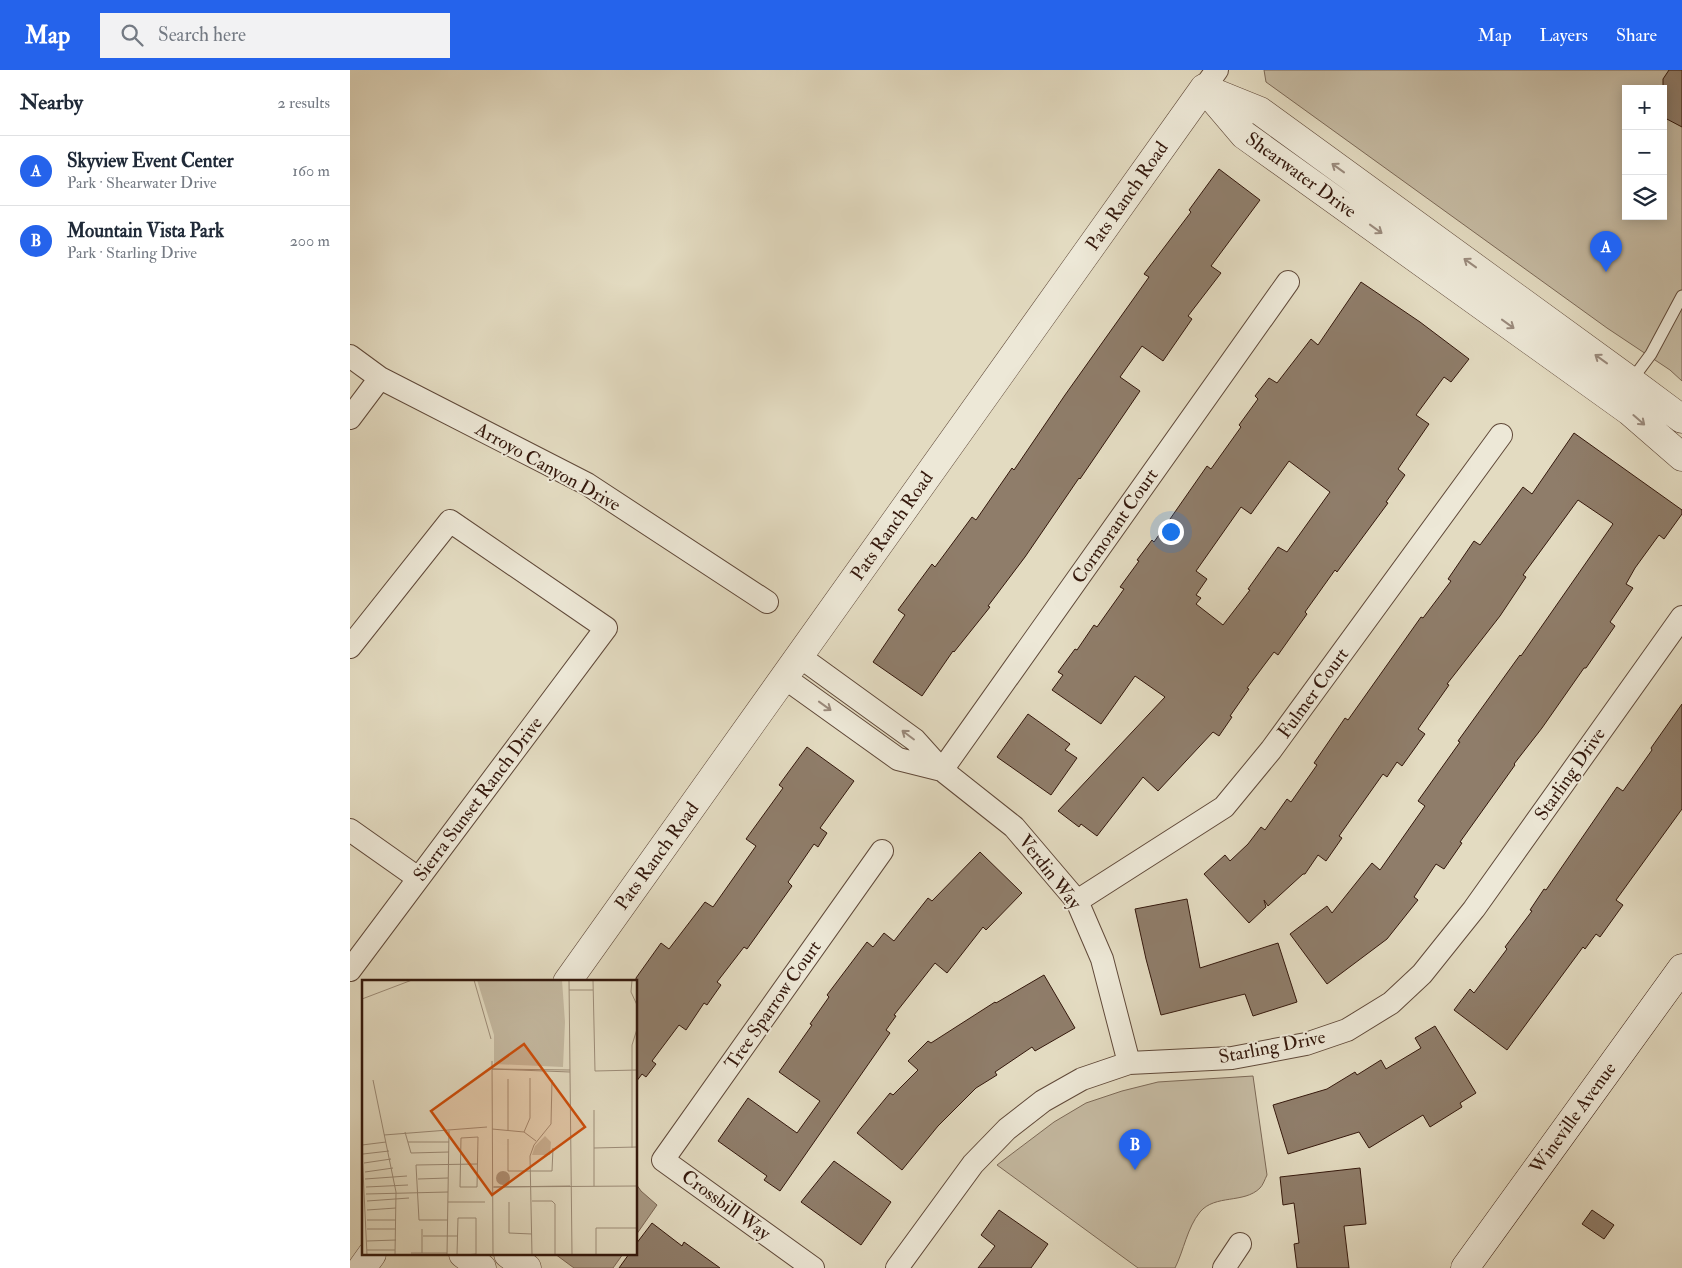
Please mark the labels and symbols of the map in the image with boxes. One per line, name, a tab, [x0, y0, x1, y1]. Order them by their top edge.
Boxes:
street label: Shearwater Drive	[1241, 127, 1361, 223]
street label: Pats Ranch Road	[1081, 136, 1174, 255]
one-way arrow	[1332, 162, 1345, 173]
one-way arrow	[1369, 224, 1383, 234]
pin: A	[1590, 231, 1622, 272]
one-way arrow	[1463, 258, 1477, 268]
one-way arrow	[1501, 319, 1515, 329]
one-way arrow	[1595, 353, 1608, 364]
one-way arrow	[1633, 414, 1646, 425]
street label: Arroyo Canyon Drive	[470, 417, 625, 517]
street label: Cormorant Court	[1067, 464, 1163, 588]
street label: Pats Ranch Road	[846, 466, 939, 585]
your location	[1158, 519, 1184, 545]
street label: Fulmer Court	[1272, 643, 1354, 743]
one-way arrow	[817, 701, 831, 711]
street label: Sierra Sunset Ranch Drive	[408, 712, 548, 886]
street label: Starling Drive	[1529, 723, 1611, 825]
one-way arrow	[902, 730, 915, 741]
street label: Pats Ranch Road	[610, 797, 705, 915]
street label: Verdin Way	[1013, 830, 1087, 915]
street label: Tree Sparrow Court	[720, 936, 827, 1075]
inset map	[362, 980, 638, 1256]
street label: Starling Drive	[1217, 1025, 1327, 1069]
street label: Wineville Avenue	[1524, 1058, 1622, 1179]
pin: B	[1119, 1129, 1151, 1170]
street label: Crossbill Way	[677, 1165, 776, 1246]

